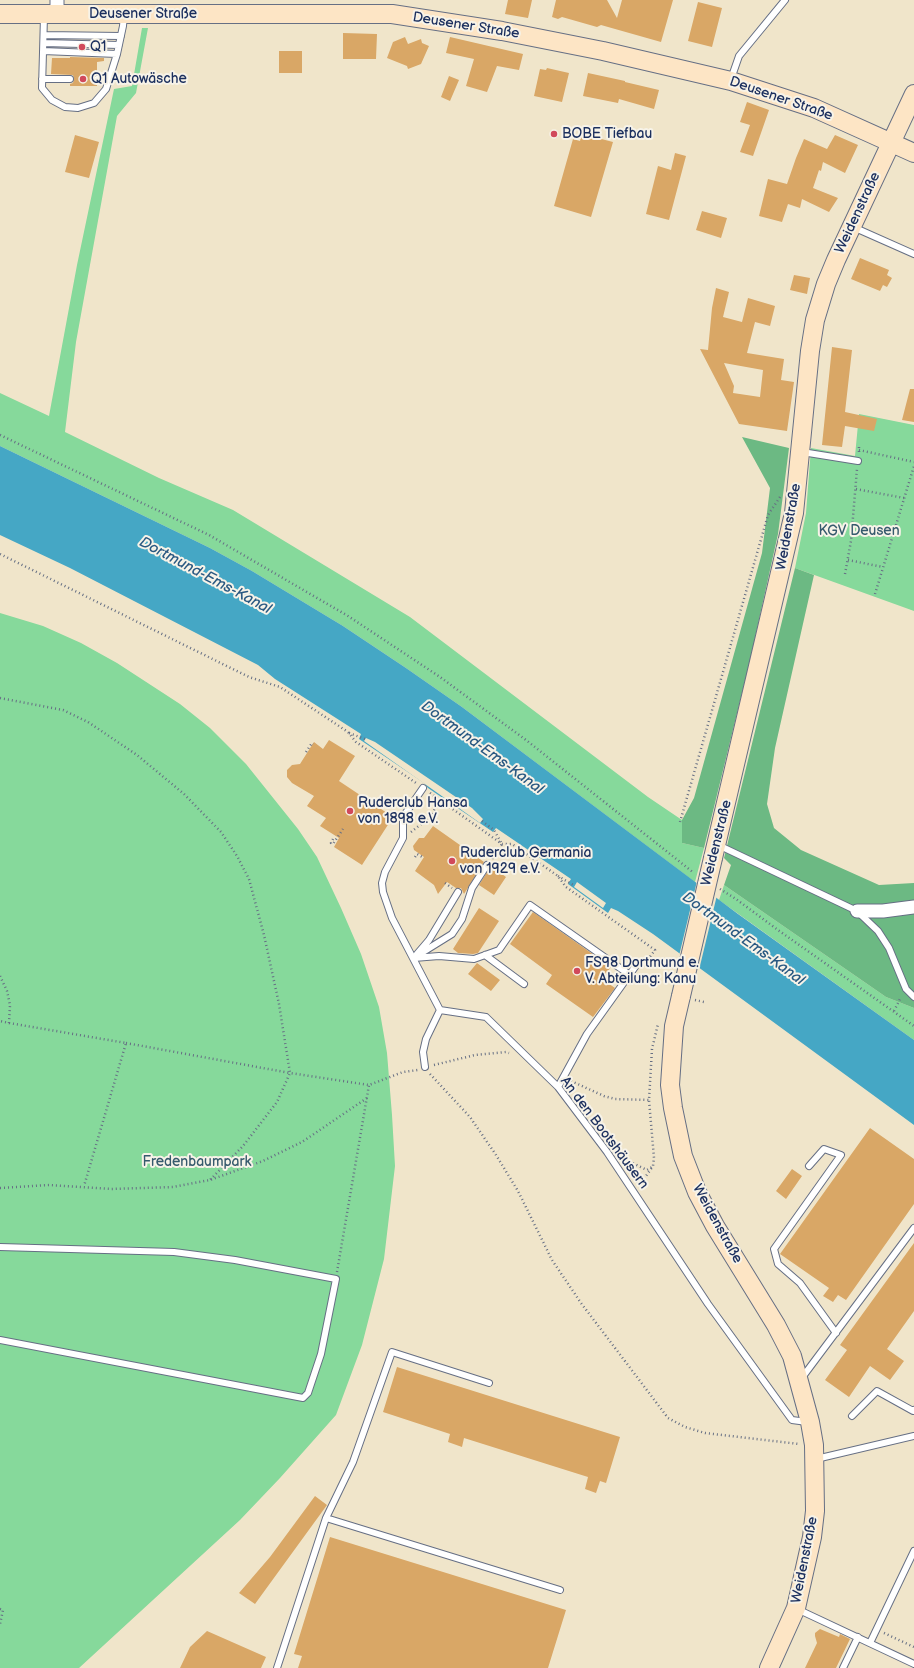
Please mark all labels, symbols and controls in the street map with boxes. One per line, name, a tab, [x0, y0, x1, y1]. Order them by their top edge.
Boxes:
street label: Deusener Straße	[89, 6, 197, 22]
street label: Deusener Straße	[411, 9, 521, 43]
place label: Q1	[90, 39, 106, 55]
marker: Q1	[77, 42, 87, 52]
place label: Q1 Autowäsche	[91, 71, 187, 87]
street label: Deusener Straße	[727, 73, 835, 125]
marker: Q1 Autowäsche	[78, 74, 88, 84]
place label: BOBE Tiefbau	[562, 126, 652, 142]
marker: BOBE Tiefbau	[549, 129, 559, 139]
street label: Weidenstraße	[832, 170, 884, 256]
street label: Weidenstraße	[773, 482, 805, 572]
park label: KGV Deusen	[818, 523, 900, 539]
water label: Dortmund-Ems-Kanal	[136, 534, 274, 618]
water label: Dortmund-Ems-Kanal	[417, 698, 547, 798]
place label: Ruderclub Hansa von 1898 e.V.	[358, 795, 468, 828]
street label: Weidenstraße	[698, 798, 736, 888]
marker: Ruderclub Hansa von 1898 e.V.	[345, 806, 355, 816]
place label: Ruderclub Germania von 1929 e.V.	[460, 845, 591, 878]
marker: Ruderclub Germania von 1929 e.V.	[447, 856, 457, 866]
water label: Dortmund-Ems-Kanal	[678, 889, 808, 989]
place label: FS98 Dortmund e. V. Abteilung: Kanu	[585, 955, 699, 988]
marker: FS98 Dortmund e. V. Abteilung: Kanu	[572, 966, 582, 976]
street label: An den Bootshäusern	[556, 1074, 652, 1192]
park label: Fredenbaumpark	[143, 1154, 251, 1170]
street label: Weidenstraße	[688, 1182, 746, 1266]
street label: Weidenstraße	[788, 1515, 822, 1605]

